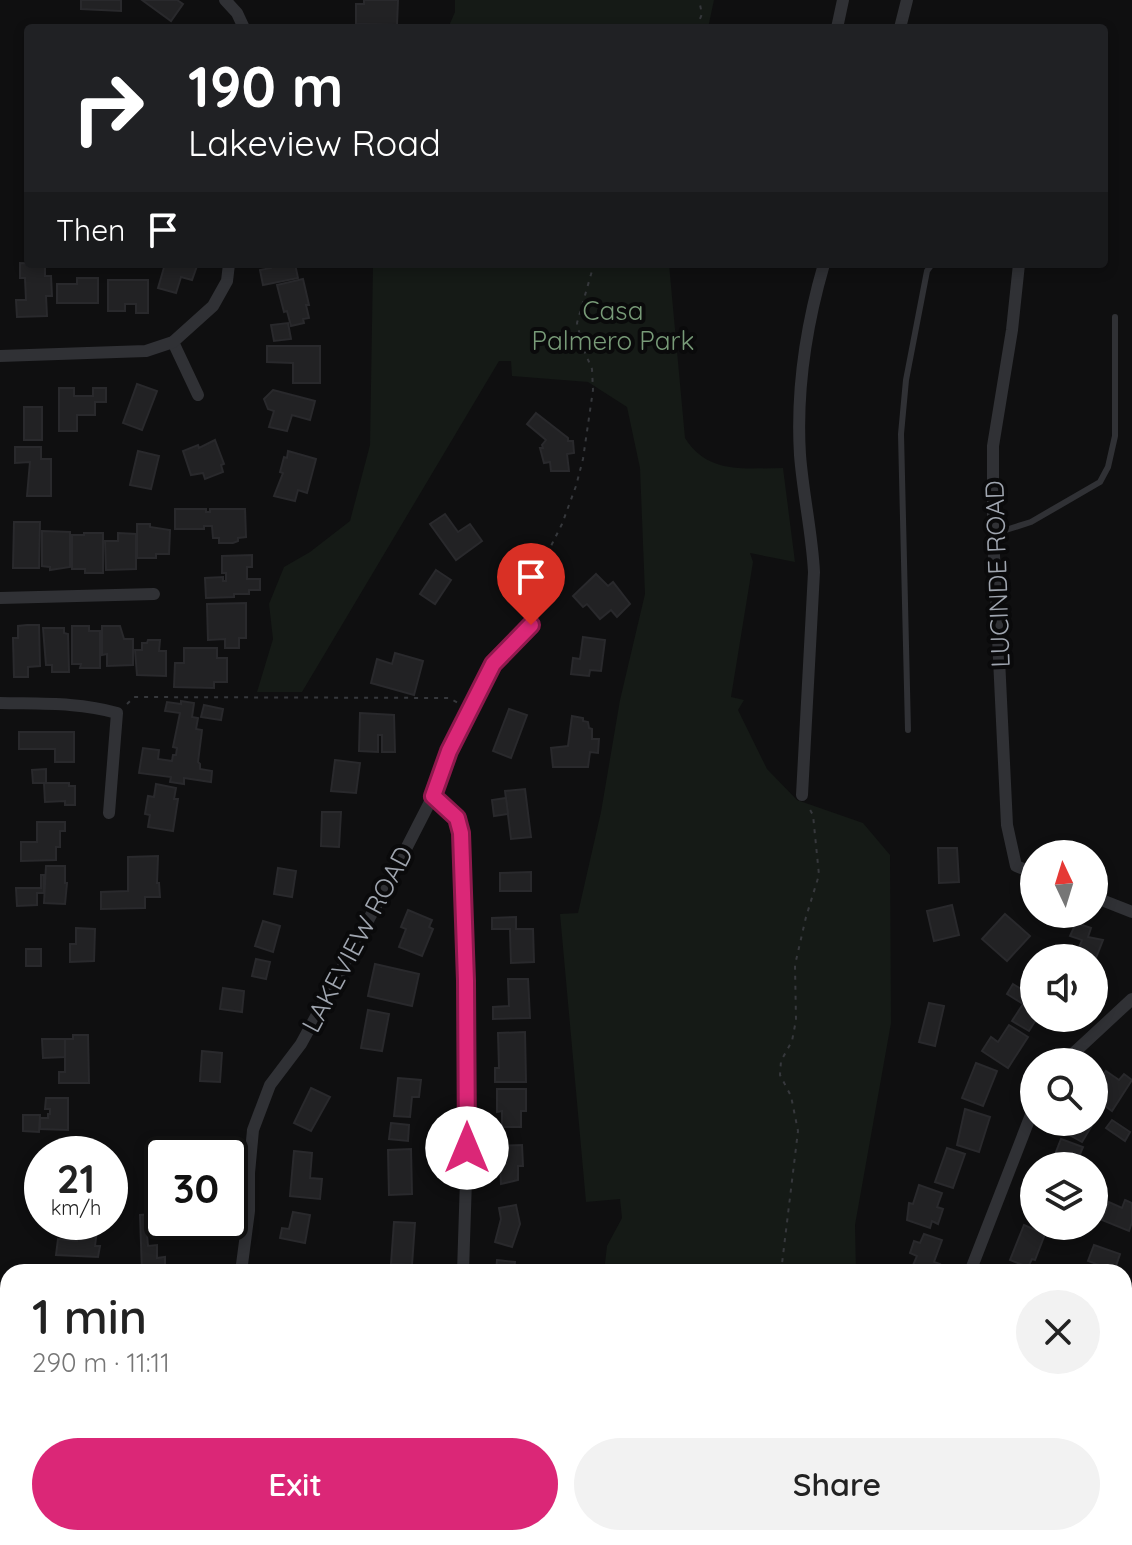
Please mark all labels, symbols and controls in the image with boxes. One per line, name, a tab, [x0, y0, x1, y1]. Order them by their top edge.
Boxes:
text: 190 m	[188, 51, 343, 121]
icon: right	[56, 56, 160, 160]
text: Lakeview Road	[188, 120, 441, 165]
icon: arrive	[141, 208, 185, 252]
text: Then	[56, 211, 125, 249]
park label: Casa Palmero Park	[532, 294, 694, 357]
street label: LUCINDE ROAD	[977, 480, 1017, 668]
pin	[497, 543, 565, 625]
icon: arrive	[509, 555, 553, 599]
street label: LAKEVIEW ROAD	[294, 840, 420, 1038]
north arrow	[1020, 840, 1108, 928]
map controls	[1020, 840, 1108, 1240]
button: sound	[1020, 944, 1108, 1032]
button: search	[1020, 1048, 1108, 1136]
position arrow	[425, 1106, 509, 1190]
speed limit sign: 30	[144, 1136, 248, 1240]
button: layers	[1020, 1152, 1108, 1240]
text: 21	[57, 1153, 95, 1203]
text: km/h	[51, 1195, 101, 1220]
text: 1 min	[32, 1286, 147, 1346]
button: close	[1016, 1290, 1100, 1374]
text: 290 m · 11:11	[32, 1346, 170, 1379]
button: Exit	[32, 1438, 558, 1530]
button: Share	[574, 1438, 1100, 1530]

